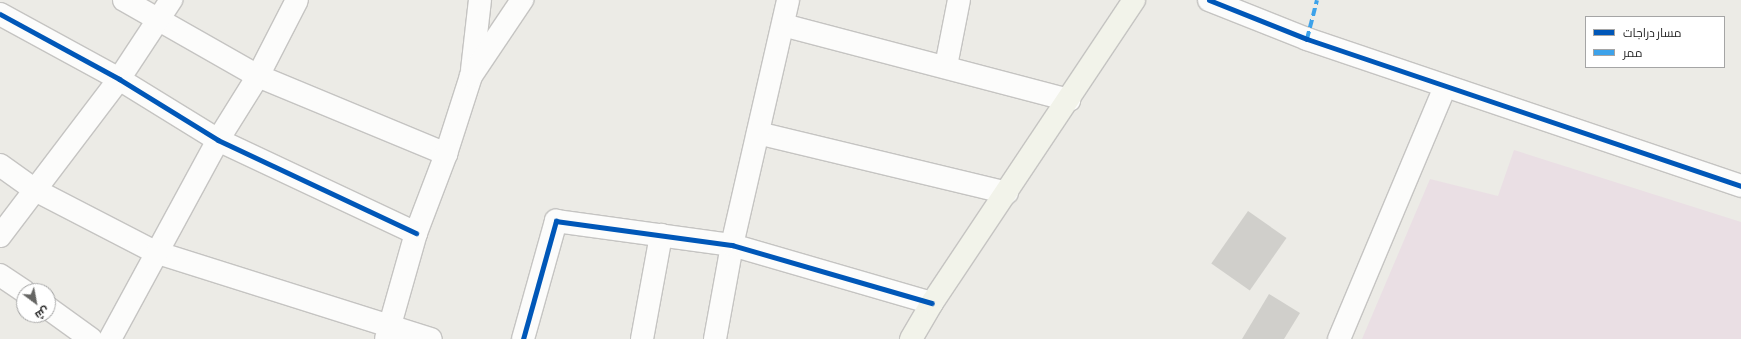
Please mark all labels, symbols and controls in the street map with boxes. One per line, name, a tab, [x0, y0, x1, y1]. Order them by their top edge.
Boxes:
legend	[1585, 16, 1725, 68]
text: مسار دراجات	[1623, 26, 1682, 41]
text: ممر	[1623, 46, 1642, 61]
north arrow	[16, 283, 56, 323]
text: ش	[33, 303, 52, 322]

